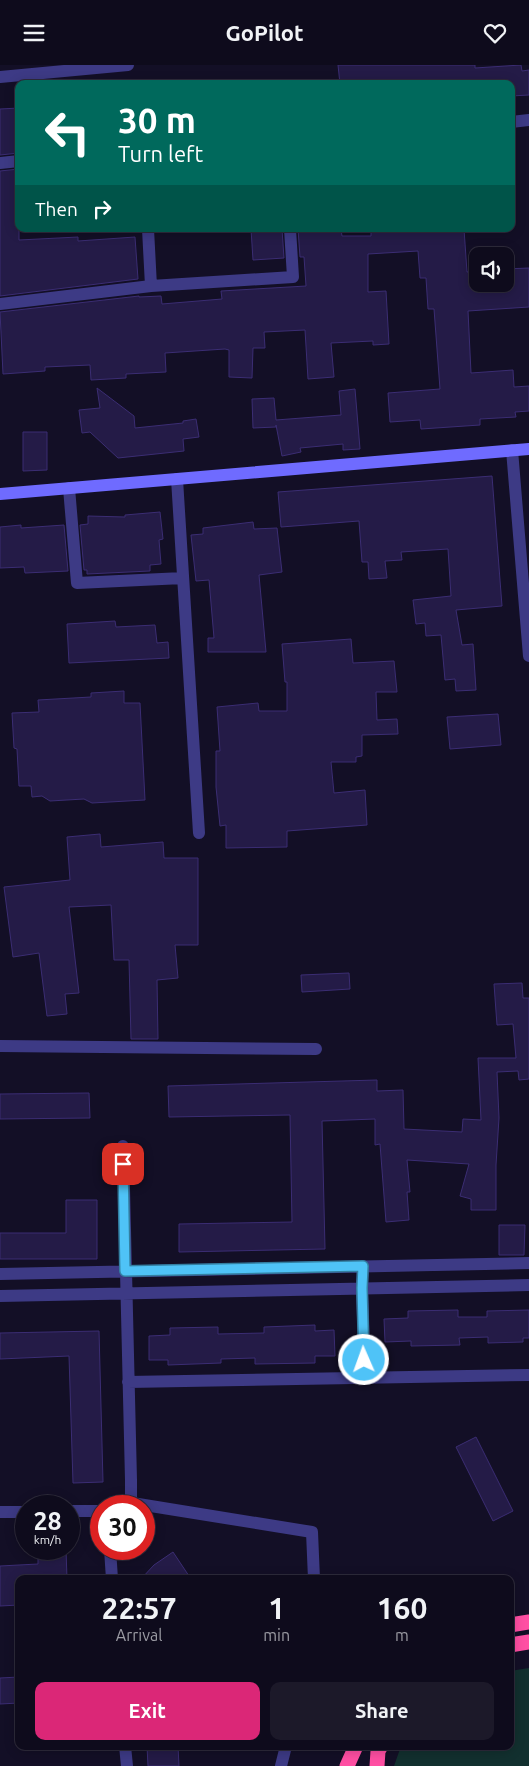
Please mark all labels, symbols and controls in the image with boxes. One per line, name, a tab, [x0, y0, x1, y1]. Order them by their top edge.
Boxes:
icon: menu	[20, 19, 48, 47]
icon: heart	[481, 19, 509, 47]
text: GoPilot	[226, 20, 303, 45]
icon: left	[35, 100, 100, 165]
text: 30 m	[118, 100, 196, 140]
text: Turn left	[118, 141, 203, 166]
icon: right	[88, 195, 116, 223]
text: Then	[35, 198, 78, 220]
map controls	[469, 247, 514, 292]
button: sound	[469, 247, 514, 292]
pin	[102, 1143, 144, 1185]
icon: arrive	[109, 1150, 137, 1178]
position arrow	[337, 1333, 389, 1385]
speed limit sign: 30	[90, 1495, 155, 1560]
text: 28	[33, 1507, 62, 1535]
text: km/h	[34, 1533, 61, 1546]
text: 22:57	[102, 1591, 177, 1625]
text: 1	[268, 1591, 285, 1625]
text: 160	[377, 1591, 427, 1625]
text: Arrival	[116, 1626, 162, 1644]
text: min	[263, 1626, 290, 1644]
text: m	[395, 1626, 409, 1644]
button: Exit	[35, 1682, 260, 1740]
button: Share	[270, 1682, 494, 1740]

